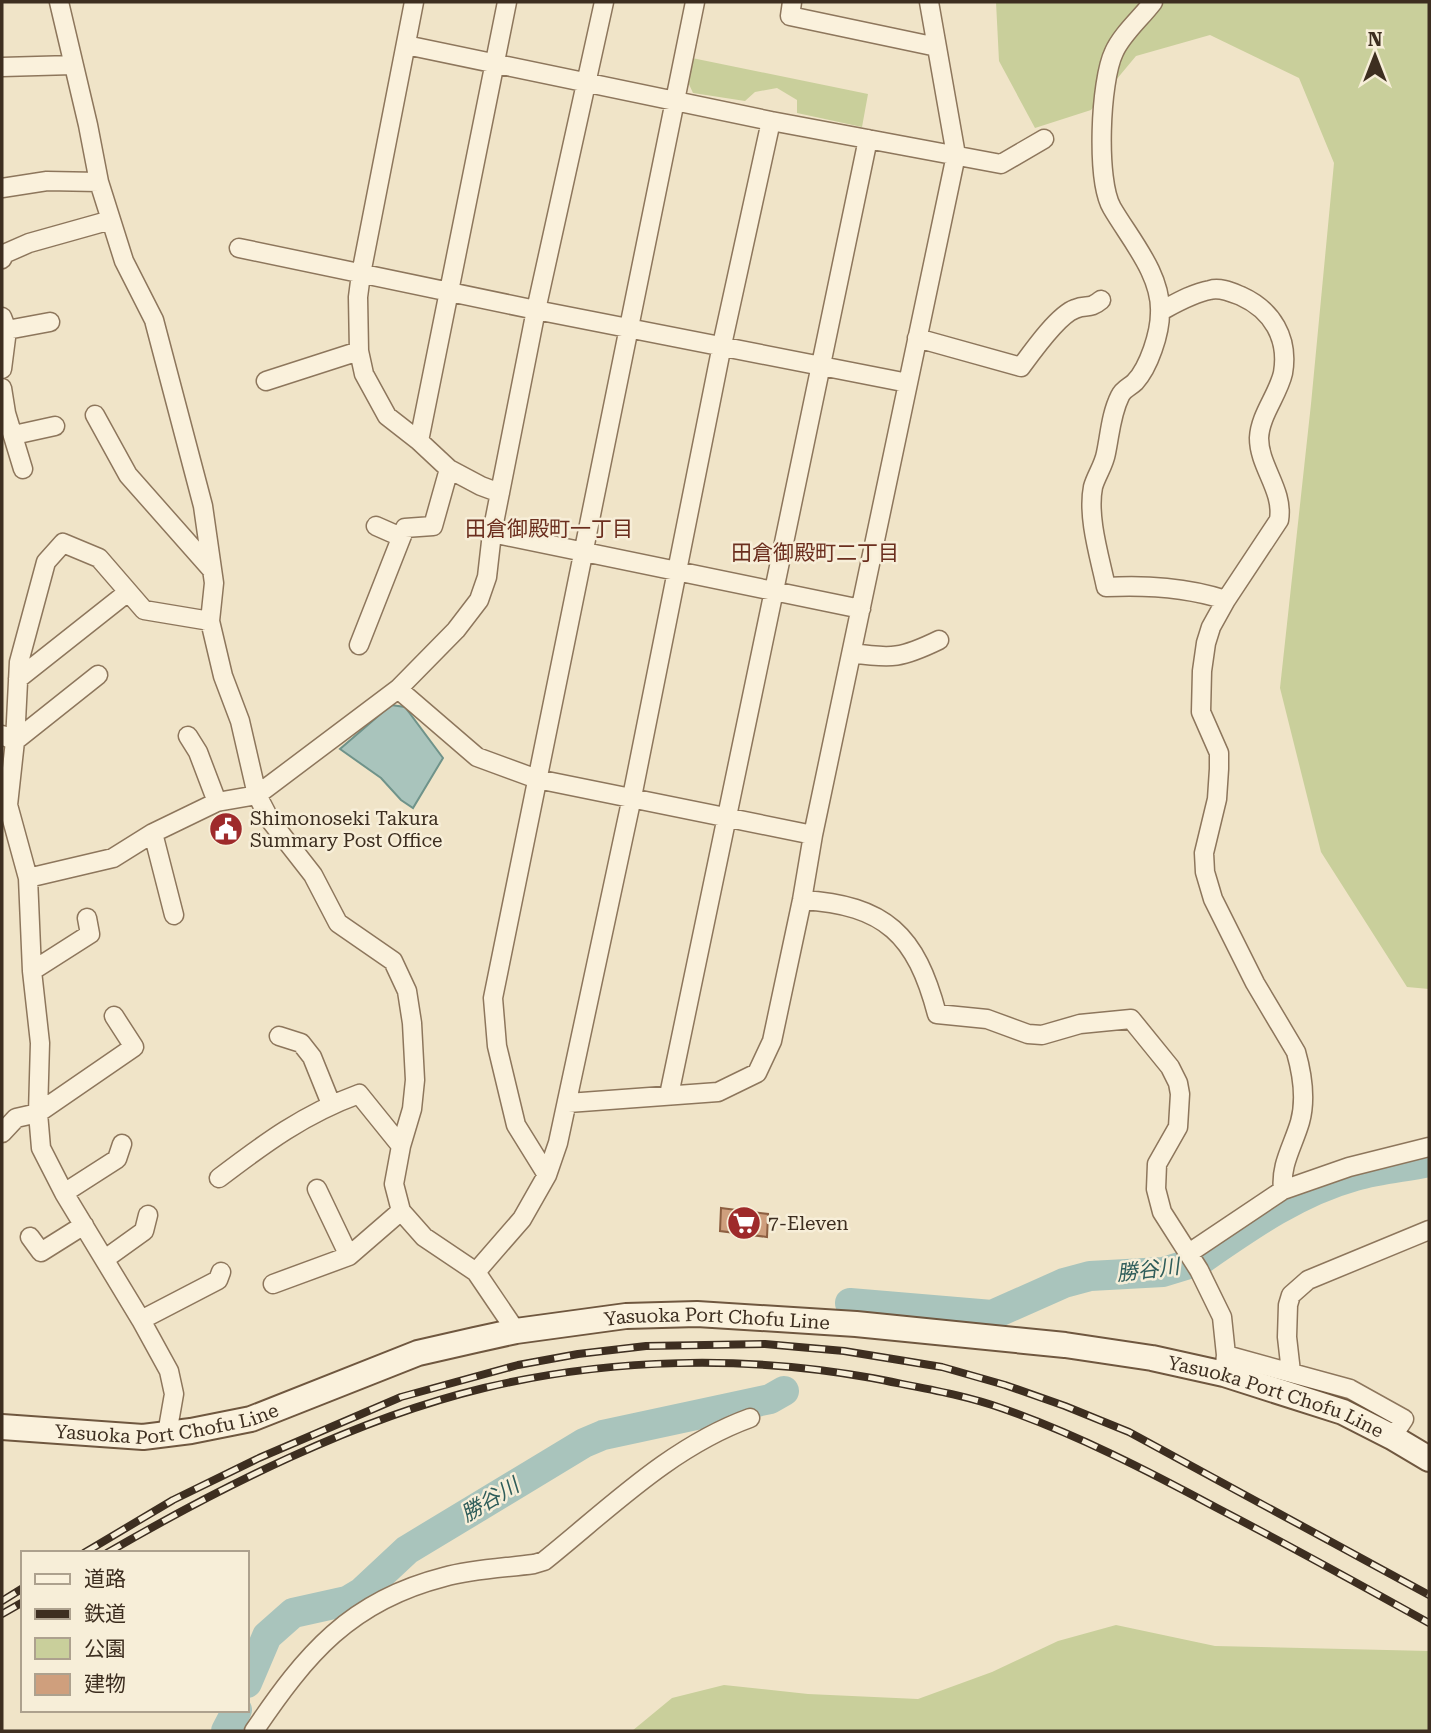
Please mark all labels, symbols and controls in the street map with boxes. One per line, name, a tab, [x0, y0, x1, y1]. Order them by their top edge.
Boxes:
north arrow	[1340, 21, 1410, 91]
text: N	[1368, 28, 1383, 51]
district label: 田倉御殿町一丁目	[465, 517, 633, 541]
district label: 田倉御殿町二丁目	[731, 541, 899, 565]
place label: Shimonoseki Takura Summary Post Office	[250, 807, 442, 852]
public building icon: Shimonoseki Takura Summary Post Office	[207, 810, 245, 848]
supermarket icon: 7-Eleven	[725, 1204, 763, 1242]
place label: 7-Eleven	[768, 1212, 849, 1235]
water label: 勝谷川	[1115, 1254, 1183, 1286]
street label: Yasuoka Port Chofu Line	[603, 1302, 831, 1334]
street label: Yasuoka Port Chofu Line	[1166, 1350, 1388, 1442]
street label: Yasuoka Port Chofu Line	[54, 1398, 282, 1449]
water label: 勝谷川	[457, 1472, 525, 1527]
legend	[21, 1551, 248, 1712]
text: 道路	[84, 1567, 126, 1591]
text: 鉄道	[84, 1602, 126, 1626]
text: 公園	[84, 1637, 126, 1661]
text: 建物	[84, 1672, 126, 1696]

